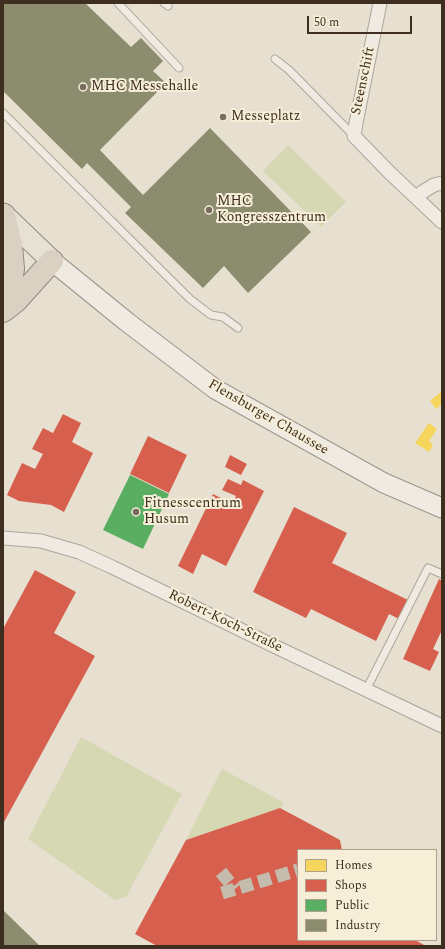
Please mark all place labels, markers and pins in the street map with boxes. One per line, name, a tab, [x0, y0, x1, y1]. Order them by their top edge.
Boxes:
place label: MHC Messehalle	[91, 79, 198, 95]
marker: MHC Messehalle	[78, 82, 88, 92]
place label: Messeplatz	[231, 109, 301, 125]
marker: Messeplatz	[218, 112, 228, 122]
place label: MHC Kongresszentrum	[217, 194, 326, 226]
marker: MHC Kongresszentrum	[204, 205, 214, 215]
place label: Fitnesscentrum Husum	[144, 496, 241, 528]
marker: Fitnesscentrum Husum	[131, 507, 141, 517]

